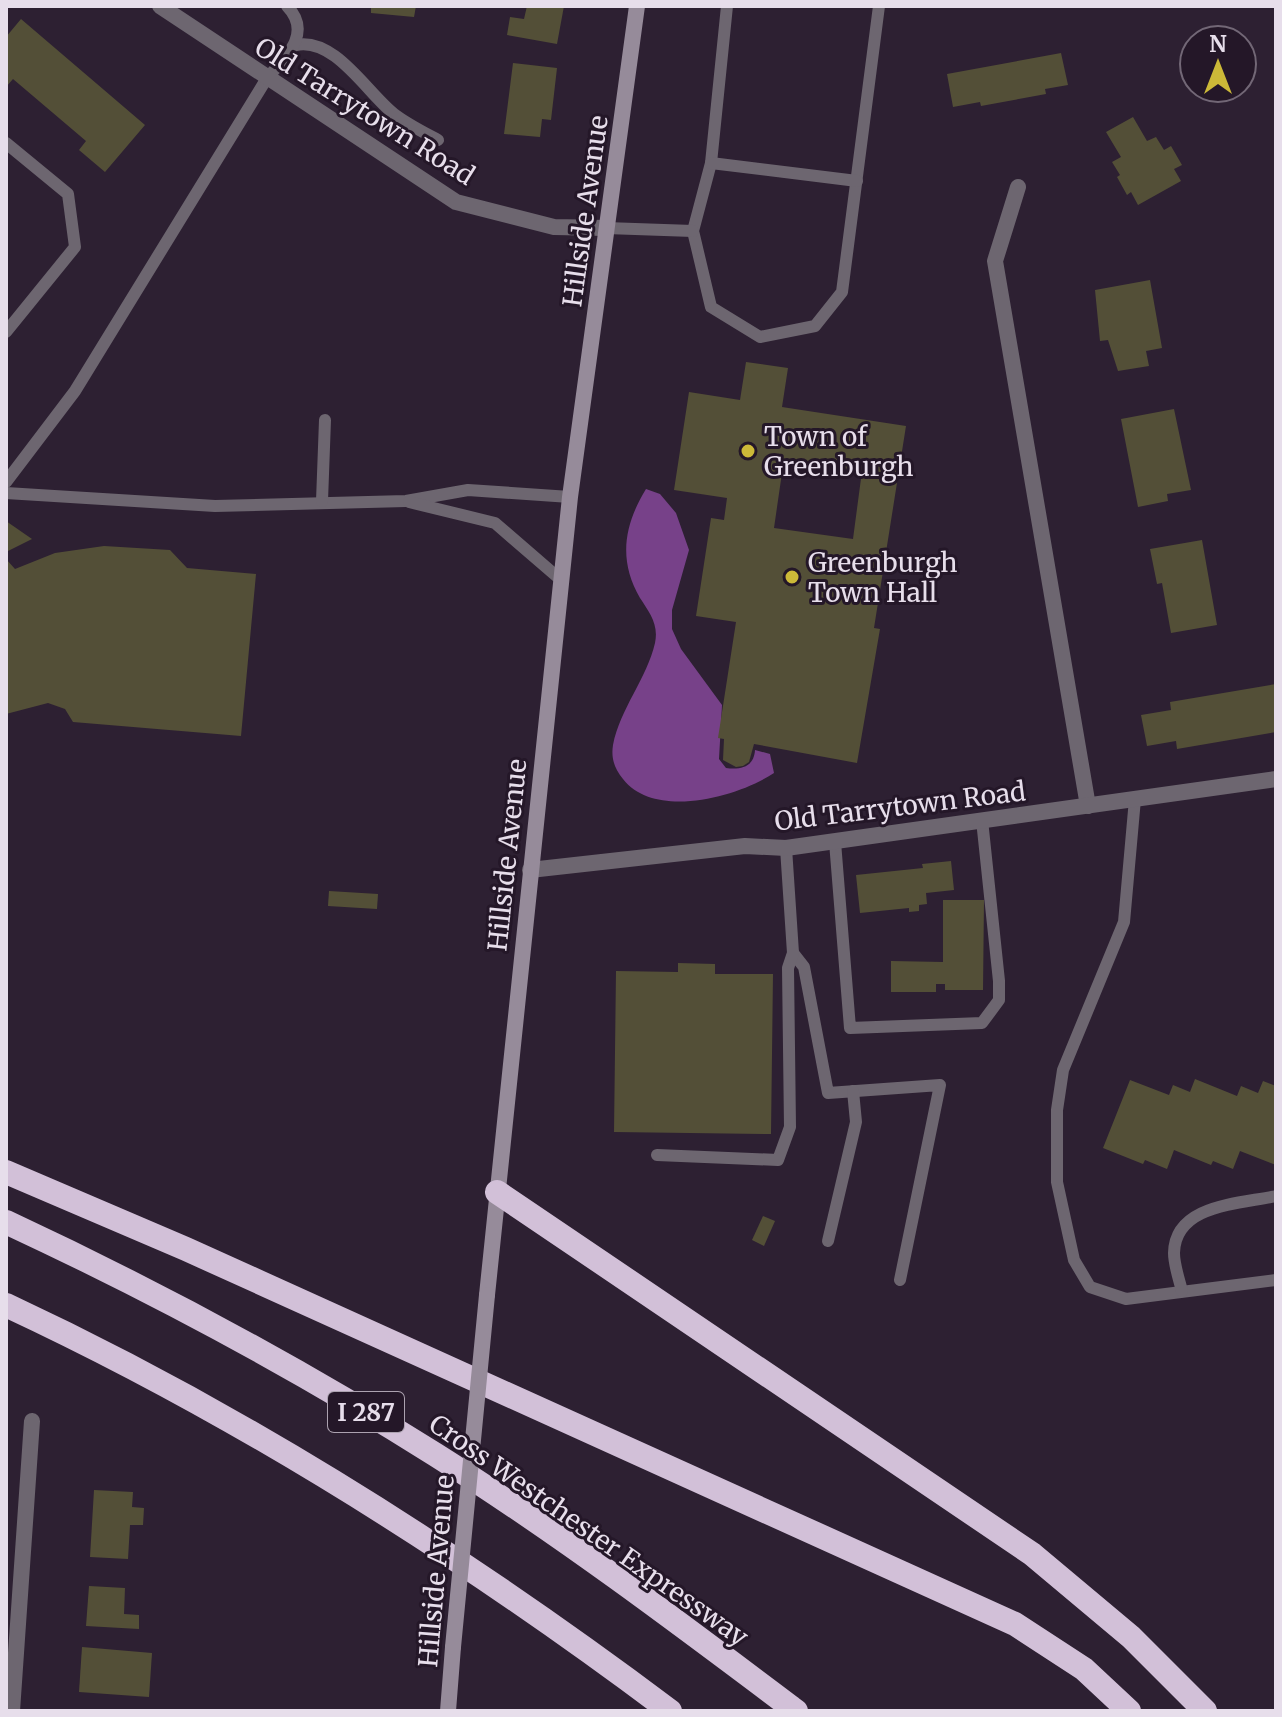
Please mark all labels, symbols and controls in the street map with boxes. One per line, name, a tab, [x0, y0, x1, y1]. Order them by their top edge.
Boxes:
north arrow	[1178, 24, 1258, 104]
street label: Old Tarrytown Road	[249, 30, 481, 192]
text: N	[1209, 30, 1227, 58]
street label: Hillside Avenue	[555, 113, 615, 309]
place label: Town of Greenburgh	[764, 420, 914, 483]
marker: Town of Greenburgh	[739, 442, 757, 460]
place label: Greenburgh Town Hall	[808, 546, 958, 609]
marker: Greenburgh Town Hall	[783, 568, 801, 586]
street label: Hillside Avenue	[481, 757, 533, 953]
street label: Old Tarrytown Road	[773, 774, 1028, 838]
road number: I 287	[328, 1392, 404, 1432]
street label: Cross Westchester Expressway	[423, 1407, 756, 1654]
street label: Hillside Avenue	[411, 1473, 461, 1669]

